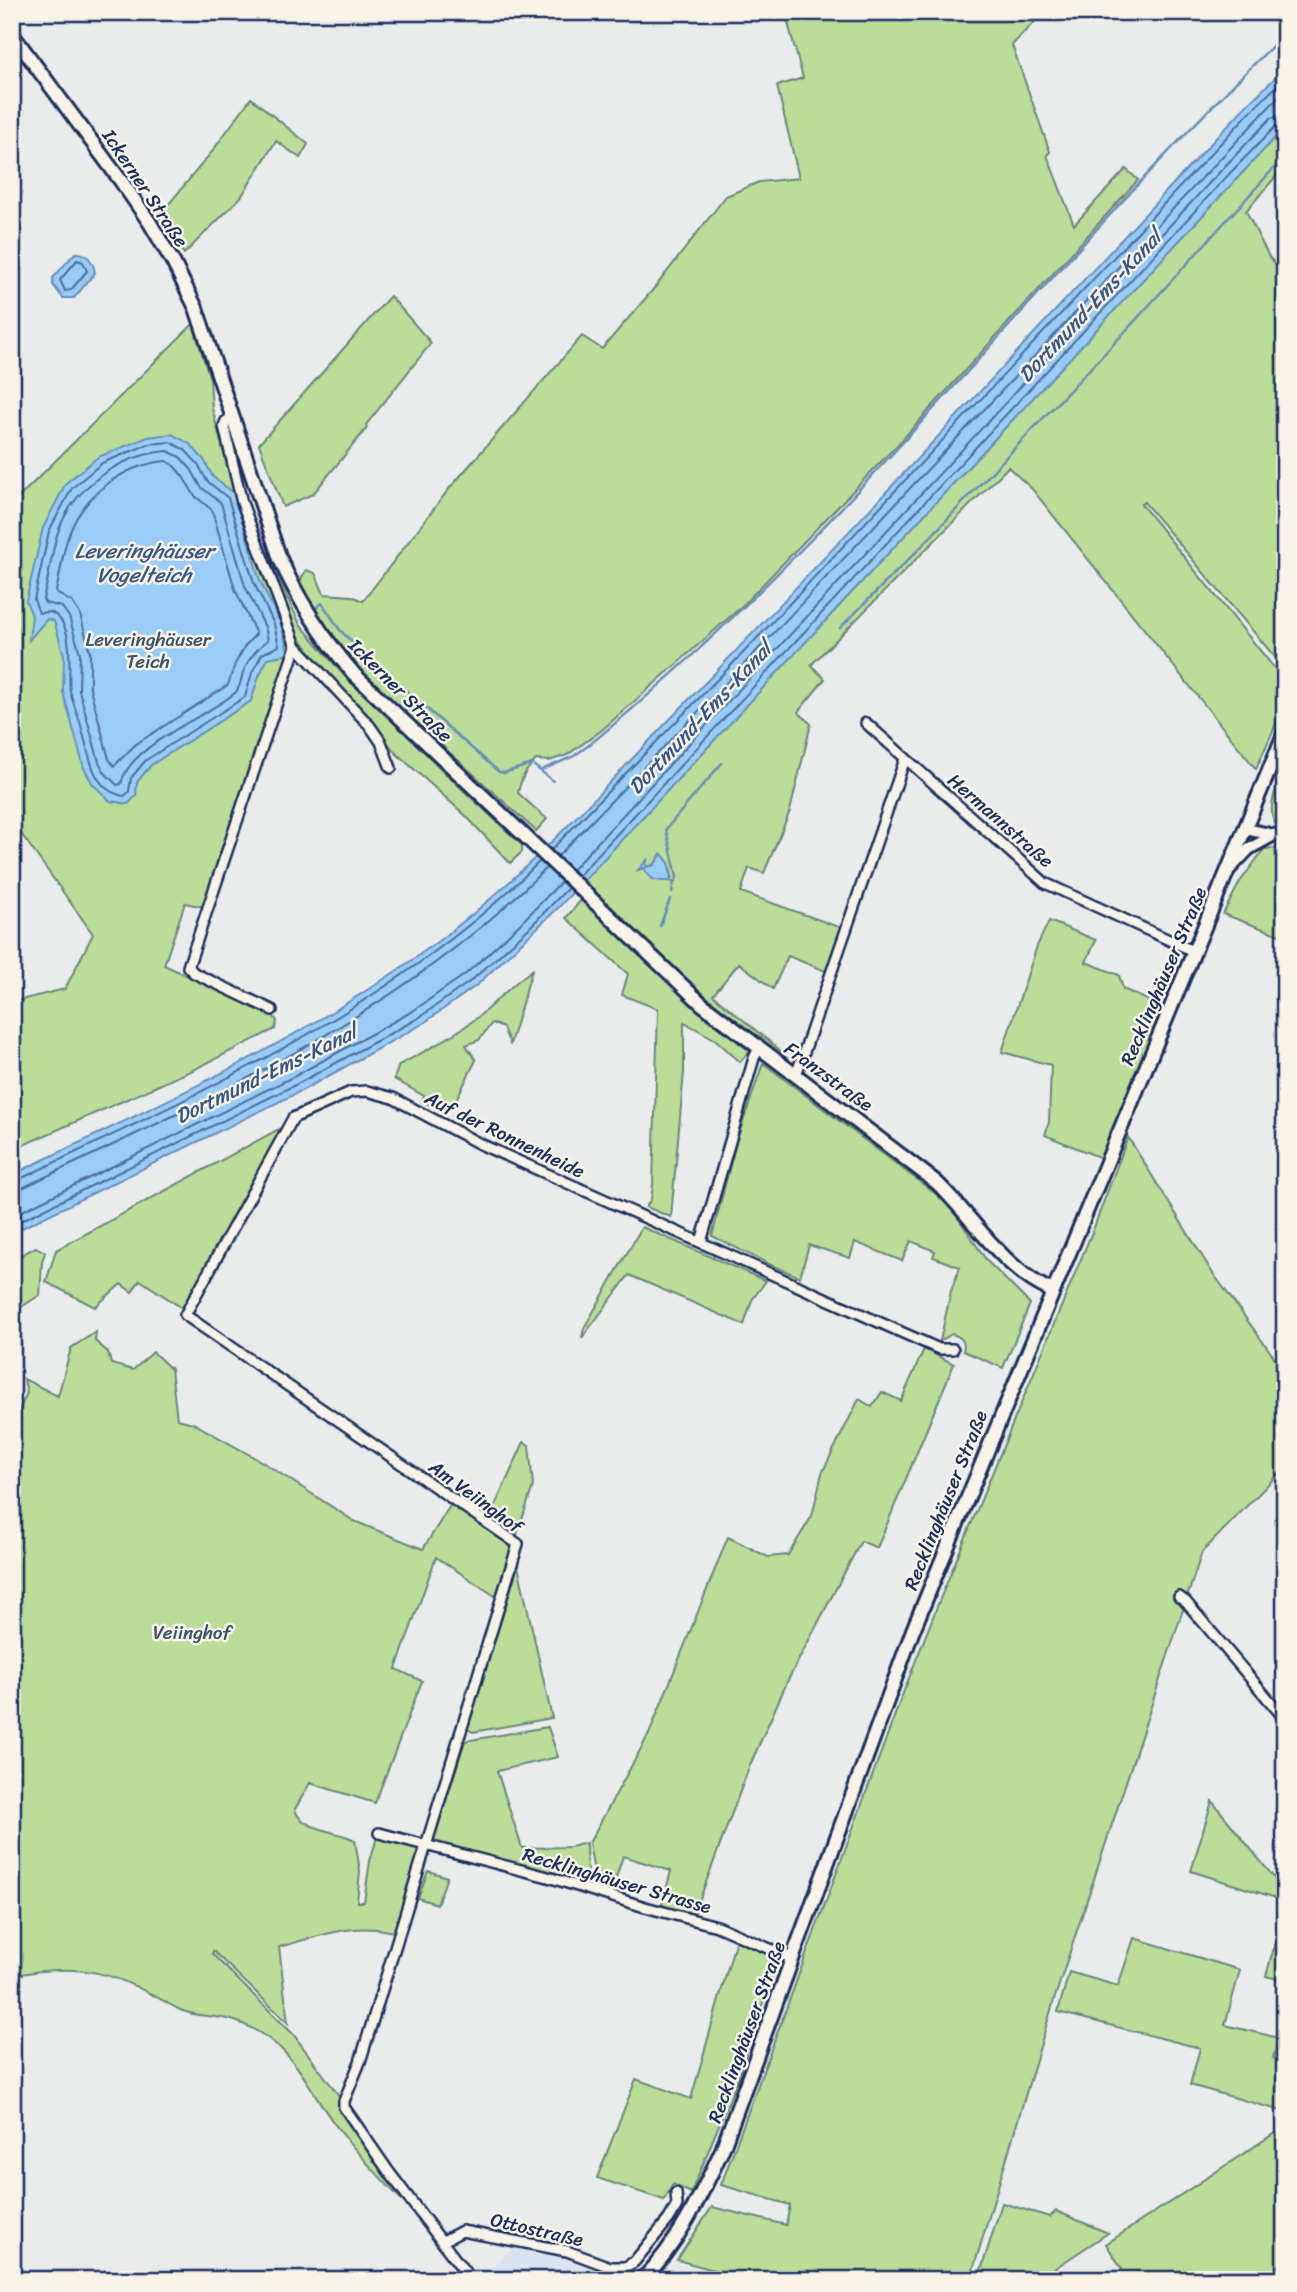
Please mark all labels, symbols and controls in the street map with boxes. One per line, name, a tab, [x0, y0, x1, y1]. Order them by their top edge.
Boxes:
street label: Ickerner Straße	[93, 121, 198, 255]
water label: Dortmund-Ems-Kanal	[1008, 217, 1175, 392]
water label: Leveringhäuser Vogelteich	[75, 532, 218, 594]
park label: Leveringhäuser Teich	[85, 623, 212, 678]
street label: Ickerner Straße	[340, 629, 461, 751]
water label: Dortmund-Ems-Kanal	[618, 629, 785, 804]
street label: Hermannstraße	[940, 765, 1062, 876]
street label: Recklinghäuser Straße	[1111, 882, 1216, 1071]
water label: Dortmund-Ems-Kanal	[168, 1011, 368, 1135]
street label: Franzstraße	[777, 1033, 880, 1120]
street label: Auf der Ronnenheide	[418, 1081, 591, 1188]
street label: Recklinghäuser Straße	[894, 1405, 997, 1595]
street label: Am Veiinghof	[421, 1450, 532, 1544]
park label: Veiinghof	[153, 1616, 234, 1649]
street label: Recklinghäuser Strasse	[519, 1838, 715, 1923]
street label: Recklinghäuser Straße	[698, 1937, 795, 2128]
street label: Ottostraße	[487, 2203, 587, 2256]

